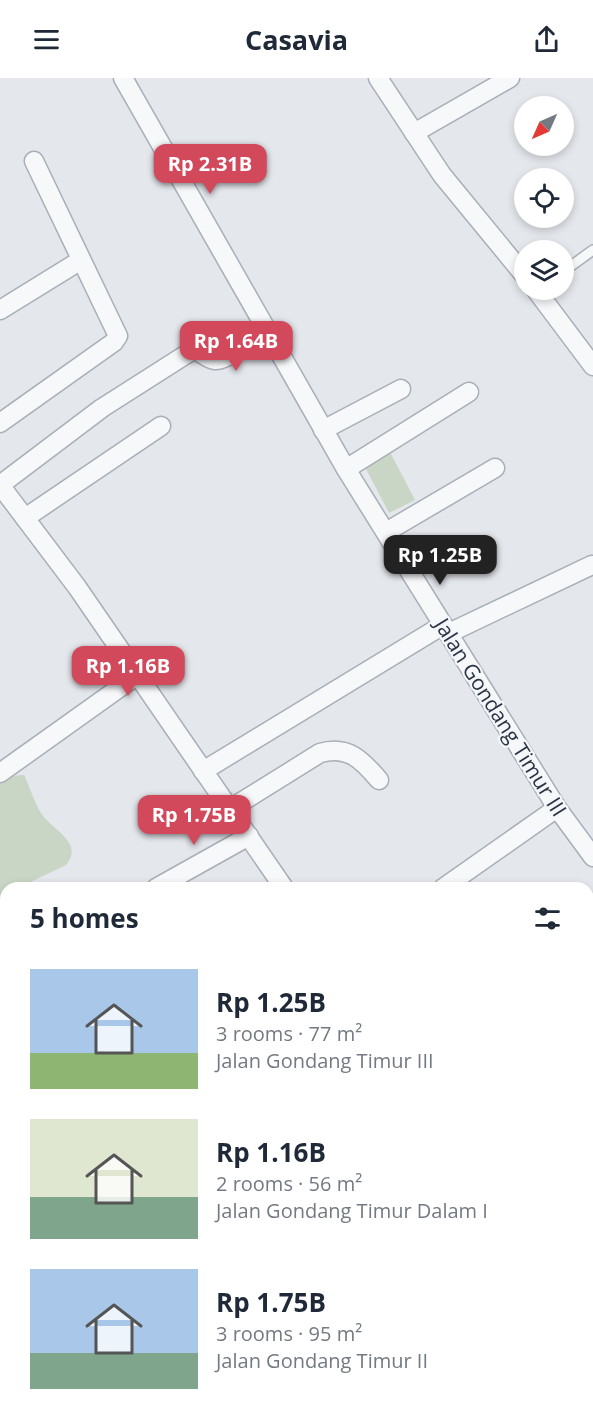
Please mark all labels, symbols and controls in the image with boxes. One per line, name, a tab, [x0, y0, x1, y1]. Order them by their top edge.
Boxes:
text: Casavia	[245, 21, 348, 58]
icon: menu	[30, 23, 63, 56]
icon: share	[530, 23, 563, 56]
north arrow	[514, 96, 574, 156]
map controls	[514, 96, 574, 300]
pin: Rp 2.31B	[148, 144, 272, 195]
text: Rp 2.31B	[168, 150, 252, 177]
button: locate	[514, 168, 574, 228]
button: layers	[514, 240, 574, 300]
pin: Rp 1.64B	[174, 321, 298, 372]
text: Rp 1.64B	[194, 327, 278, 354]
pin: Rp 1.25B	[378, 535, 502, 586]
text: Rp 1.25B	[398, 541, 482, 568]
street label: Jalan Gondang Timur III	[428, 611, 573, 821]
pin: Rp 1.16B	[66, 646, 190, 697]
text: Rp 1.16B	[86, 652, 170, 679]
pin: Rp 1.75B	[132, 795, 256, 846]
text: Rp 1.75B	[152, 801, 236, 828]
text: 5 homes	[30, 900, 139, 936]
icon: filters	[531, 902, 564, 935]
text: Rp 1.25B	[216, 984, 326, 1020]
icon: home	[78, 993, 150, 1065]
text: 3 rooms · 77 m²	[216, 1020, 362, 1047]
text: Jalan Gondang Timur III	[216, 1047, 434, 1074]
text: Rp 1.16B	[216, 1134, 326, 1170]
icon: home	[78, 1143, 150, 1215]
text: 2 rooms · 56 m²	[216, 1170, 362, 1197]
text: Jalan Gondang Timur Dalam I	[216, 1197, 488, 1224]
text: Rp 1.75B	[216, 1284, 326, 1320]
icon: home	[78, 1293, 150, 1365]
text: 3 rooms · 95 m²	[216, 1320, 362, 1347]
text: Jalan Gondang Timur II	[216, 1347, 428, 1374]

